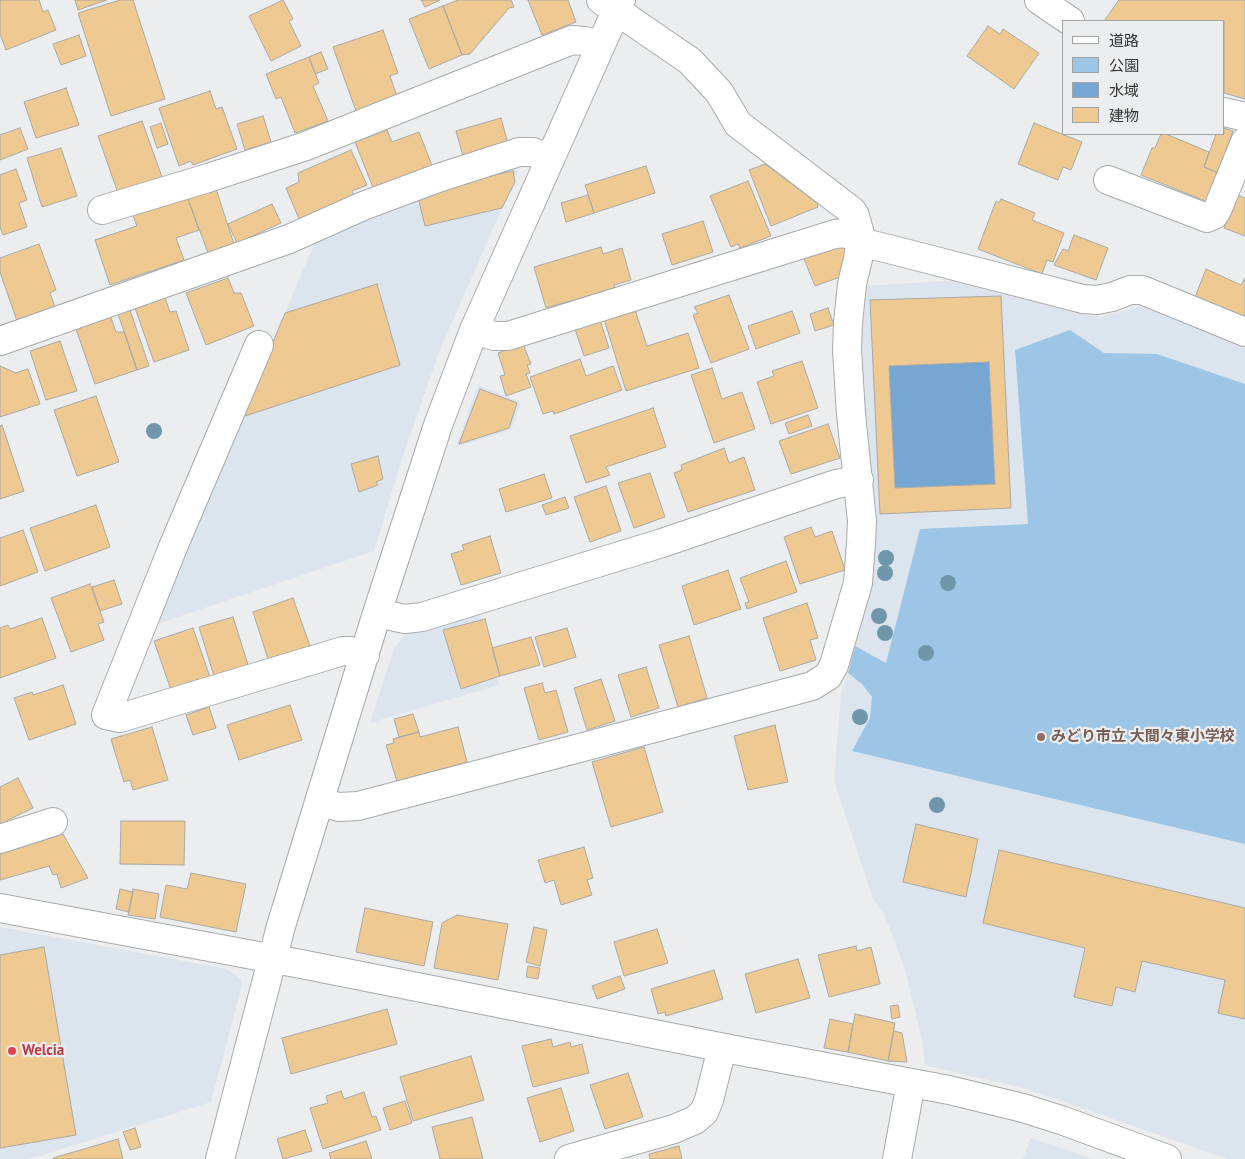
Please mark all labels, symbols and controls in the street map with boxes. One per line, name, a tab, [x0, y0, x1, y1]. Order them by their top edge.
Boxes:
legend	[1062, 20, 1225, 135]
text: 道路	[1109, 31, 1139, 50]
text: 公園	[1109, 56, 1139, 75]
text: 水域	[1109, 81, 1139, 100]
text: 建物	[1109, 106, 1139, 125]
place label: みどり市立 大間々東小学校	[1051, 728, 1235, 746]
marker: みどり市立 大間々東小学校	[1035, 731, 1047, 743]
place label: Welcia	[22, 1042, 64, 1060]
marker: Welcia	[6, 1045, 18, 1057]

